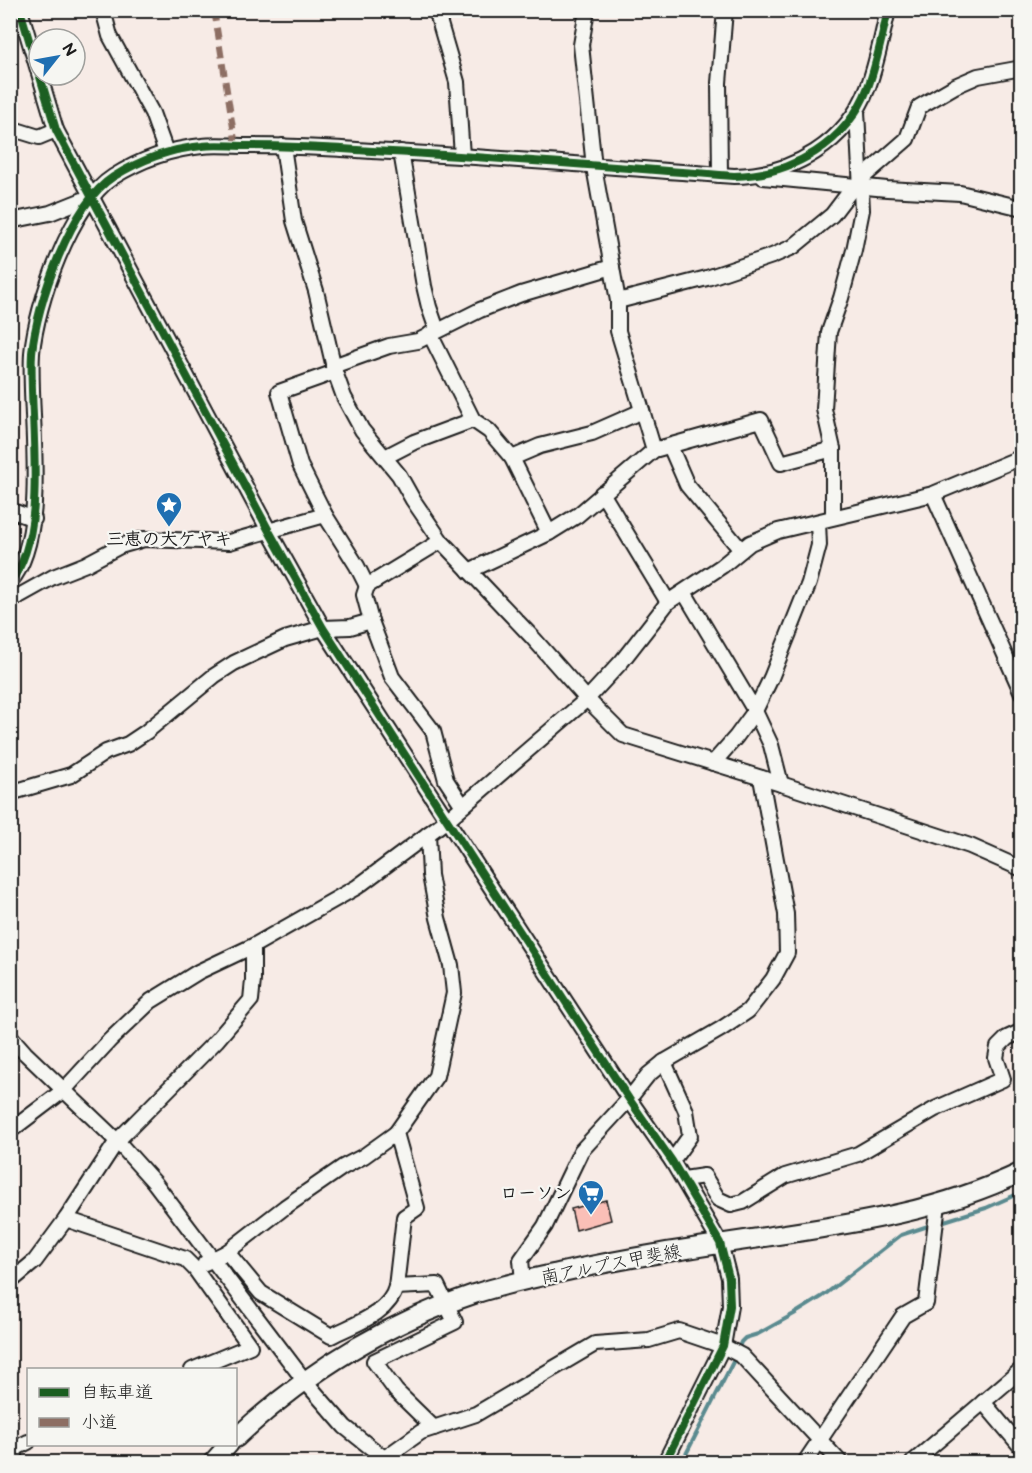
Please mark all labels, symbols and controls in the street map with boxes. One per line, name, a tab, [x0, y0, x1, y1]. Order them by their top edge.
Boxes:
north arrow	[27, 27, 87, 87]
text: N	[57, 40, 80, 60]
place icon: 三恵の大ケヤキ	[154, 490, 184, 528]
place label: 三恵の大ケヤキ	[106, 529, 232, 550]
supermarket icon: ローソン	[576, 1178, 606, 1216]
place label: ローソン	[500, 1183, 572, 1204]
street label: 南アルプス甲斐線	[539, 1241, 683, 1288]
legend	[27, 1368, 237, 1446]
text: 自転車道	[81, 1382, 153, 1403]
text: 小道	[81, 1412, 117, 1433]

